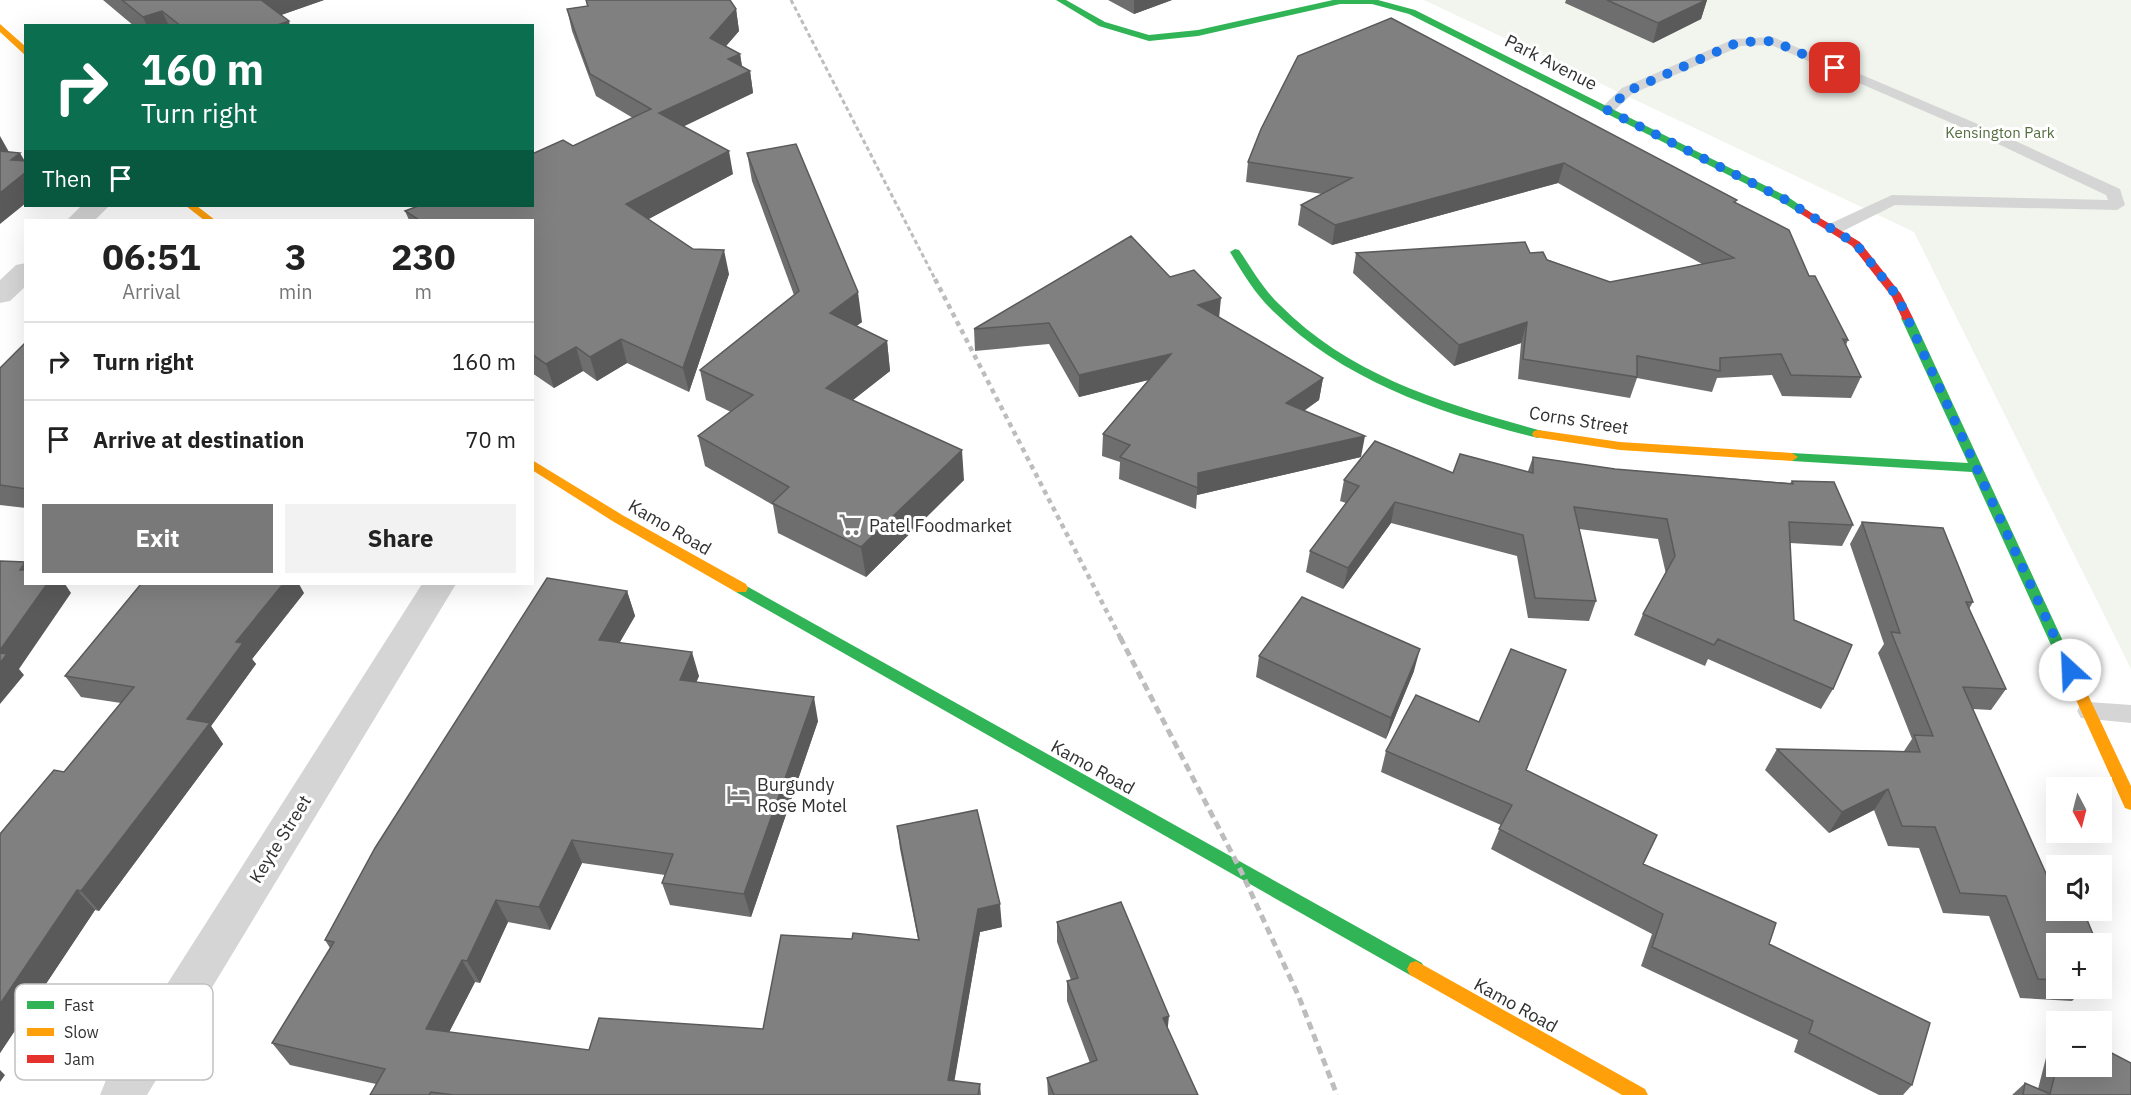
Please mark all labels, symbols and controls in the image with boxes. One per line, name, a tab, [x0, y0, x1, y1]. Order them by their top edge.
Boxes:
street label: Park Avenue	[1501, 29, 1601, 95]
text: 160 m	[141, 42, 264, 97]
pin	[1809, 42, 1860, 93]
icon: right	[42, 48, 120, 126]
icon: arrive	[1818, 51, 1851, 84]
text: Turn right	[141, 95, 258, 130]
park label: Kensington Park	[1945, 123, 2055, 142]
icon: arrive	[104, 162, 137, 195]
text: Then	[42, 164, 92, 193]
text: 06:51	[102, 233, 201, 280]
text: 3	[285, 233, 307, 280]
text: 230	[391, 233, 456, 280]
text: Arrival	[122, 278, 181, 305]
text: min	[279, 278, 313, 305]
text: m	[415, 278, 432, 305]
icon: right	[42, 345, 75, 378]
text: Turn right	[93, 347, 194, 376]
text: 160 m	[452, 347, 516, 376]
street label: Corns Street	[1528, 401, 1630, 439]
icon: arrive	[42, 423, 75, 456]
text: Arrive at destination	[93, 425, 304, 454]
text: 70 m	[465, 425, 516, 454]
street label: Kamo Road	[624, 494, 716, 560]
button: Exit	[42, 504, 273, 573]
button: Share	[285, 504, 516, 573]
supermarket icon: Patel Foodmarket	[838, 512, 864, 538]
place label: Patel Foodmarket	[869, 514, 1012, 537]
position arrow	[2038, 638, 2102, 702]
street label: Kamo Road	[1047, 735, 1139, 799]
place label: Burgundy Rose Motel	[757, 773, 847, 817]
north arrow	[2046, 777, 2112, 843]
map controls	[2046, 777, 2112, 1077]
hotel icon: Burgundy Rose Motel	[726, 781, 752, 807]
street label: Keyte Street	[244, 791, 316, 887]
button: sound	[2046, 855, 2112, 921]
button: +	[2046, 933, 2112, 999]
street label: Kamo Road	[1470, 973, 1562, 1037]
legend	[15, 984, 213, 1080]
text: Fast	[64, 995, 94, 1015]
button: −	[2046, 1011, 2112, 1077]
text: Slow	[64, 1022, 99, 1042]
text: Jam	[64, 1049, 95, 1069]

